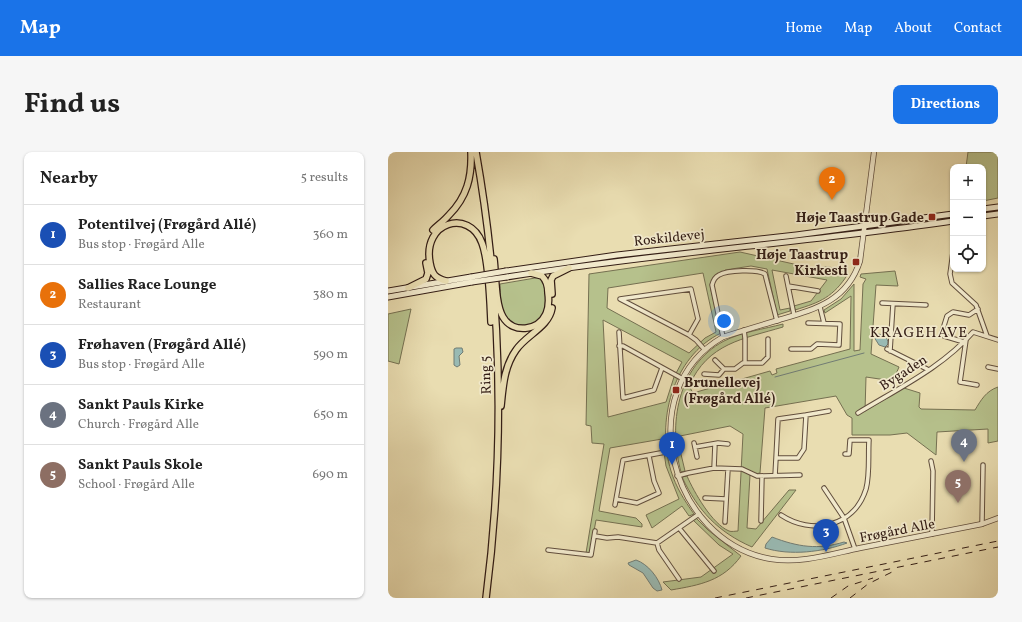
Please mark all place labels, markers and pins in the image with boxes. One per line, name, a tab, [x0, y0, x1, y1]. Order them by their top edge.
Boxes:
pin: 2	[819, 167, 845, 200]
place label: Høje Taastrup Gade	[796, 209, 924, 228]
marker: Høje Taastrup Gade	[927, 212, 937, 222]
place label: Høje Taastrup Kirkesti	[756, 246, 848, 281]
marker: Høje Taastrup Kirkesti	[851, 257, 861, 267]
place label: Brunellevej (Frøgård Allé)	[684, 374, 776, 409]
marker: Brunellevej (Frøgård Allé)	[671, 385, 681, 395]
pin: 4	[951, 429, 977, 462]
pin: 1	[659, 432, 685, 465]
pin: 5	[945, 470, 971, 503]
pin: 3	[813, 519, 839, 552]

